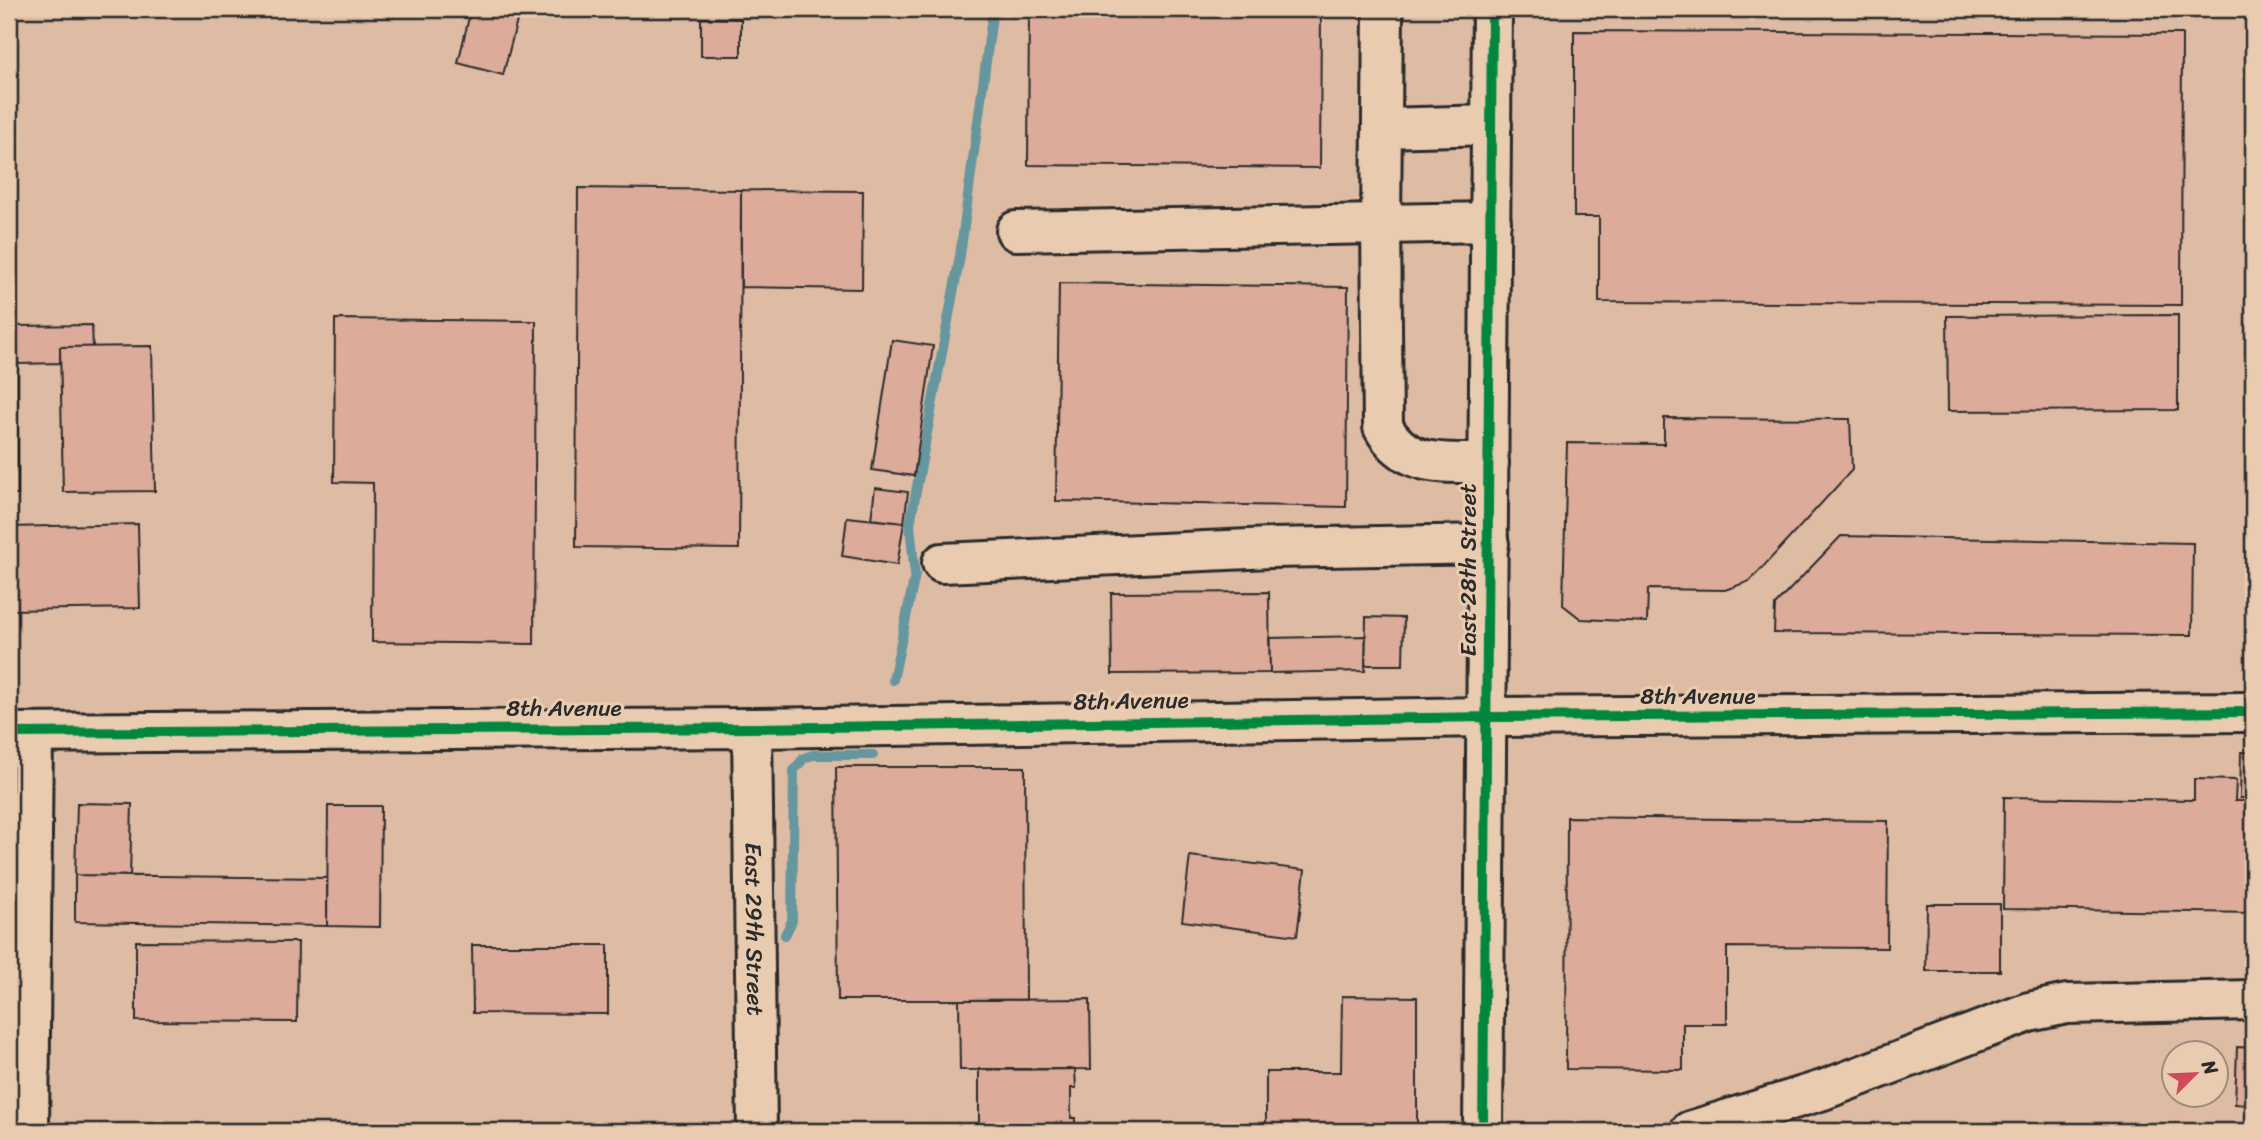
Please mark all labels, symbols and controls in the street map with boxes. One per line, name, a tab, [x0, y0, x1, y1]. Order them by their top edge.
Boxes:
street label: East 28th Street	[1448, 484, 1489, 656]
street label: 8th Avenue	[1640, 676, 1756, 717]
street label: 8th Avenue	[1073, 679, 1189, 723]
street label: 8th Avenue	[506, 688, 622, 729]
street label: East 29th Street	[733, 842, 776, 1016]
north arrow	[2160, 1038, 2230, 1108]
text: N	[2192, 1054, 2228, 1081]

